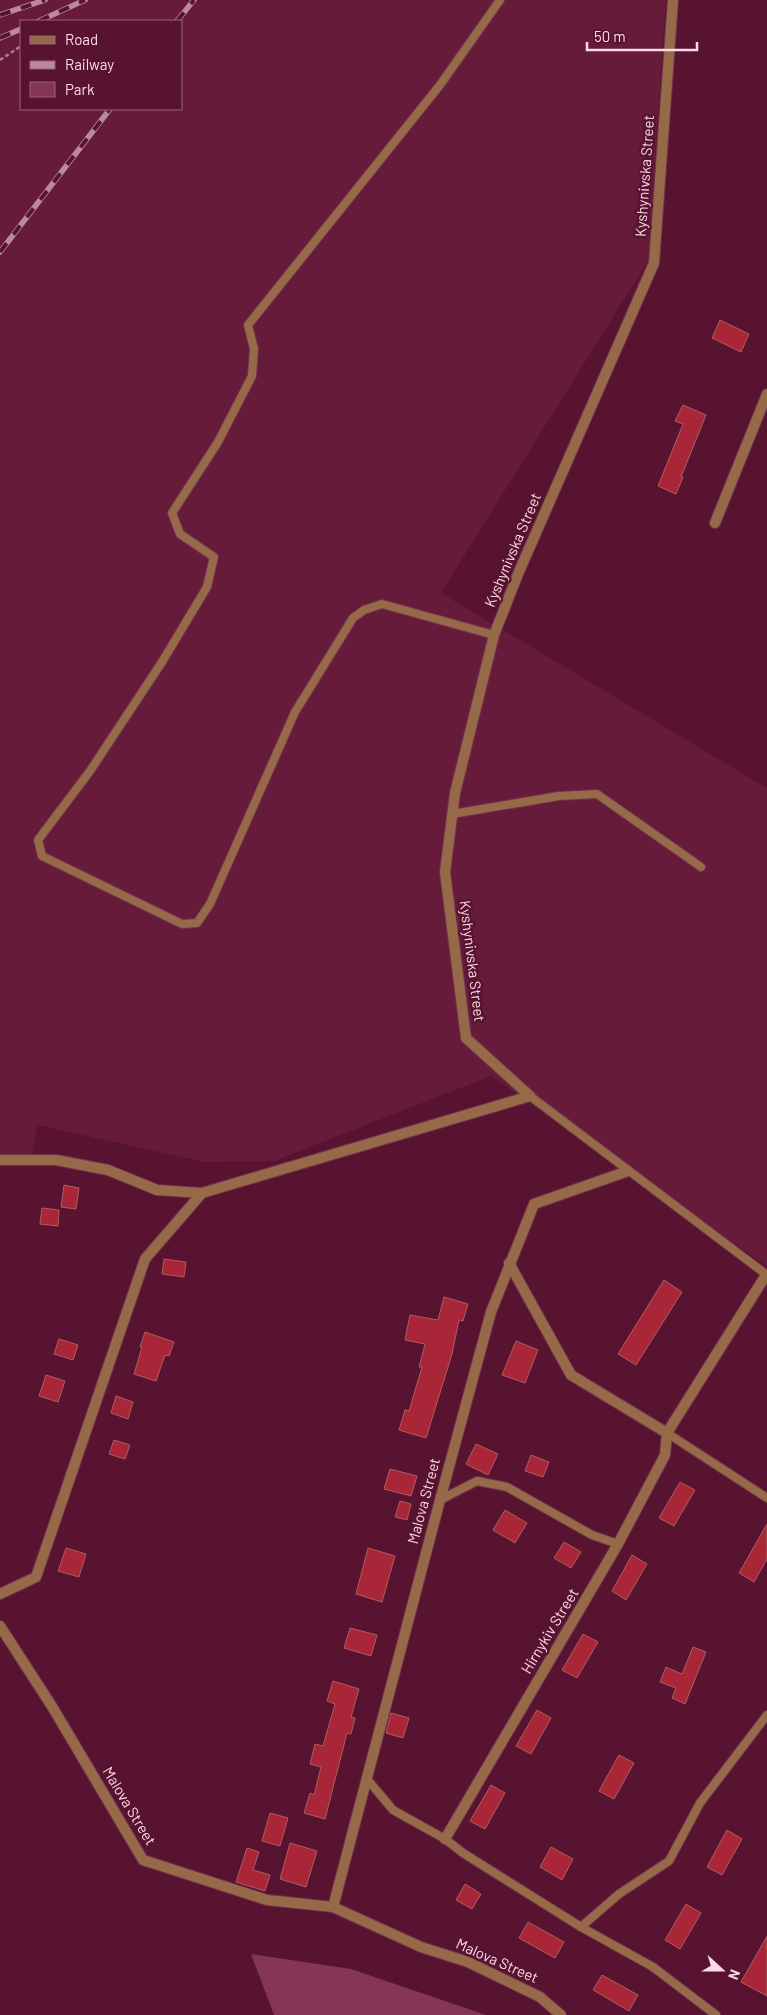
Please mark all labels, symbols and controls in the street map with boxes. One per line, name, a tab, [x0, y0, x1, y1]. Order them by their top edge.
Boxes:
legend	[20, 20, 182, 110]
scale bar	[587, 20, 697, 52]
text: 50 m	[594, 27, 626, 45]
text: Road	[65, 30, 98, 48]
text: Railway	[65, 55, 114, 73]
text: Park	[65, 80, 95, 98]
street label: Kyshynivska Street	[631, 114, 657, 238]
street label: Kyshynivska Street	[480, 490, 544, 609]
street label: Kyshynivska Street	[457, 899, 489, 1023]
street label: Malova Street	[403, 1456, 443, 1546]
street label: Hirnykiv Street	[517, 1585, 582, 1676]
street label: Malova Street	[99, 1763, 160, 1848]
street label: Malova Street	[453, 1934, 541, 1986]
north arrow	[697, 1945, 747, 1995]
text: N	[725, 1967, 744, 1982]

